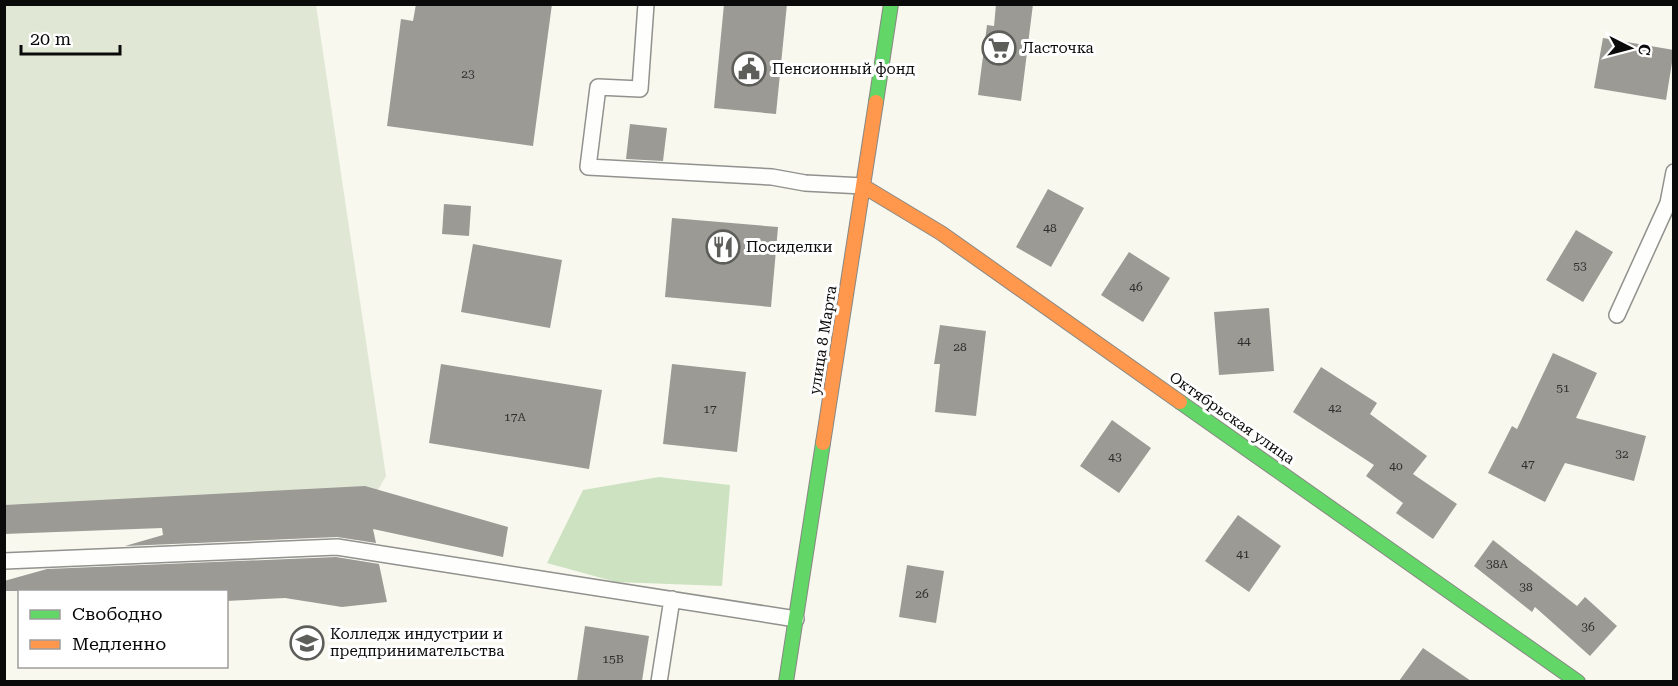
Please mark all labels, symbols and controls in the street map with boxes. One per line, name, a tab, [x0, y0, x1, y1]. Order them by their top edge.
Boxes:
scale bar	[21, 18, 120, 56]
north arrow	[1600, 18, 1660, 78]
text: 20 m	[30, 28, 71, 49]
supermarket icon: Ласточка	[981, 30, 1017, 66]
place label: Ласточка	[1022, 39, 1094, 57]
text: С	[1634, 43, 1654, 56]
public building icon: Пенсионный фонд	[731, 51, 767, 87]
place label: Пенсионный фонд	[772, 60, 916, 78]
house number: 23	[461, 67, 475, 81]
house number: 48	[1043, 221, 1057, 235]
restaurant icon: Посиделки	[705, 229, 741, 265]
place label: Посиделки	[746, 238, 833, 256]
house number: 53	[1573, 259, 1587, 273]
house number: 46	[1129, 280, 1143, 294]
street label: улица 8 Марта	[805, 284, 841, 396]
house number: 44	[1237, 334, 1251, 348]
house number: 28	[953, 340, 967, 354]
street label: Октябрьская улица	[1166, 368, 1298, 468]
house number: 51	[1556, 381, 1570, 395]
house number: 42	[1328, 401, 1342, 415]
house number: 17	[703, 402, 717, 416]
house number: 17А	[504, 410, 527, 424]
house number: 32	[1615, 447, 1629, 461]
house number: 43	[1108, 450, 1122, 464]
house number: 47	[1521, 457, 1535, 471]
house number: 40	[1389, 459, 1403, 473]
house number: 41	[1236, 547, 1250, 561]
house number: 38А	[1486, 557, 1509, 571]
house number: 38	[1519, 580, 1533, 594]
house number: 26	[915, 587, 929, 601]
legend	[18, 590, 228, 668]
text: Свободно	[72, 603, 162, 624]
house number: 36	[1581, 620, 1595, 634]
school or university icon: Колледж индустрии и предпринимательства	[289, 625, 325, 661]
place label: Колледж индустрии и предпринимательства	[330, 625, 504, 660]
text: Медленно	[72, 633, 166, 654]
house number: 15В	[602, 652, 624, 666]

